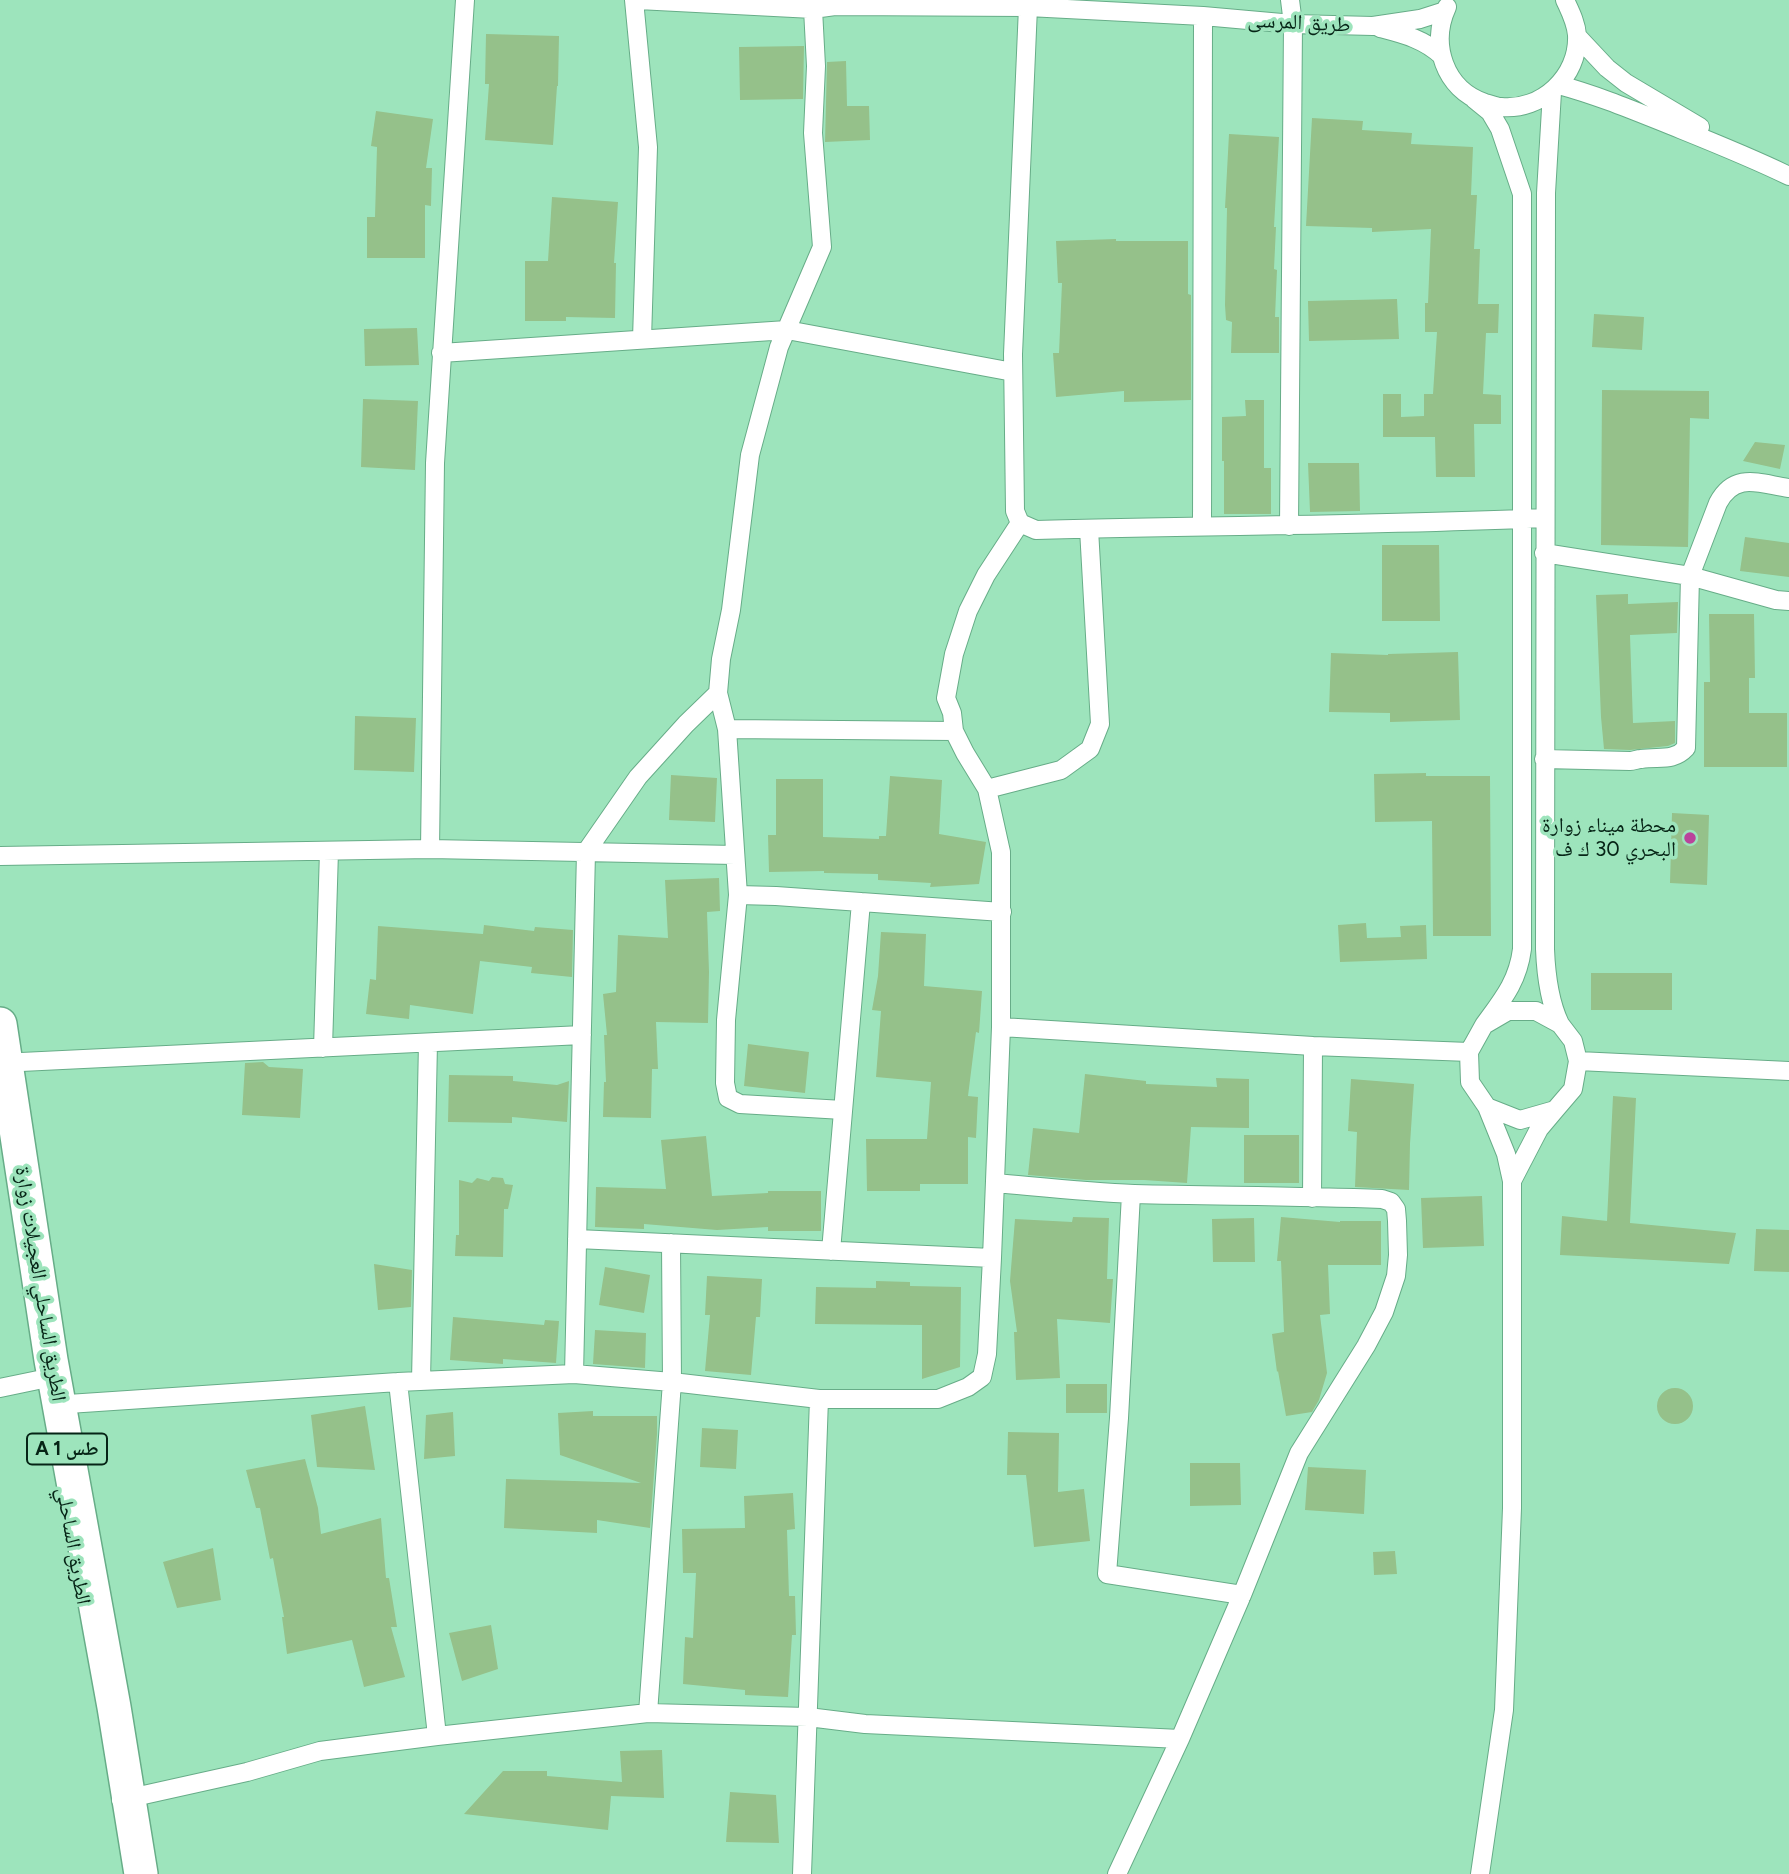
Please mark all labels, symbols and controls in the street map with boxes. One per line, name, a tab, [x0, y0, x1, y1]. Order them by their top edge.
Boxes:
street label: طريق المرسى	[1247, 8, 1351, 38]
place label: محطة ميناء زوارة البحري 30 ك ف	[1542, 813, 1676, 863]
marker: محطة ميناء زوارة البحري 30 ك ف	[1682, 830, 1698, 846]
street label: الطريق الساحلي العجيلات زوارة	[9, 1165, 71, 1403]
road number: A 1 طس	[27, 1434, 107, 1464]
street label: الطريق الساحلي	[50, 1485, 96, 1607]

